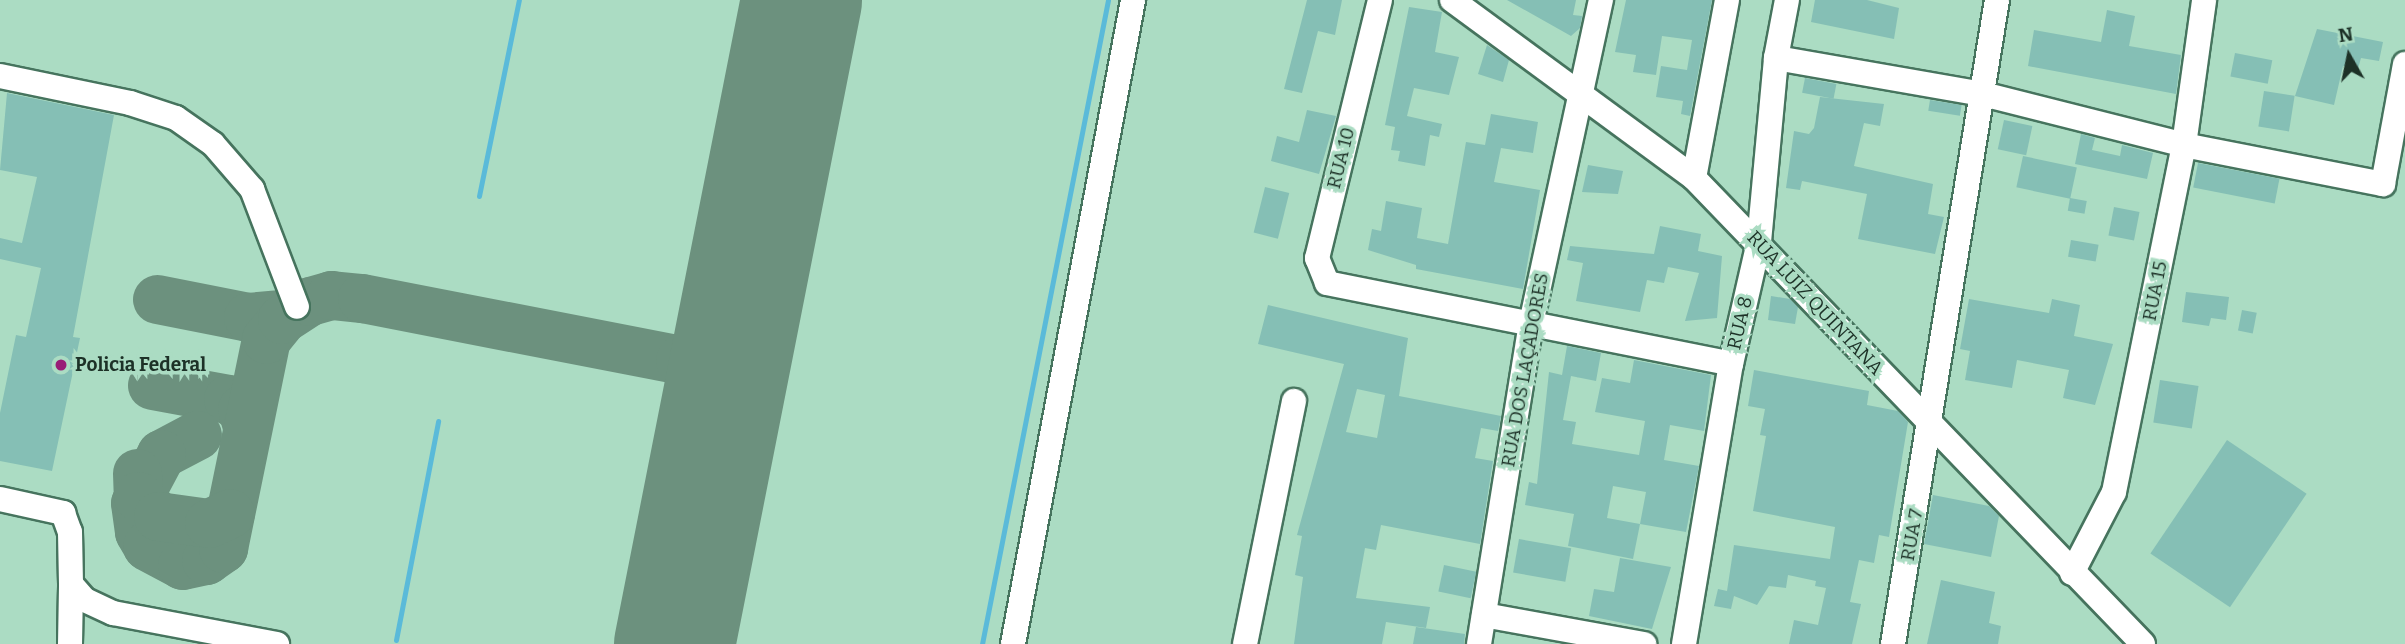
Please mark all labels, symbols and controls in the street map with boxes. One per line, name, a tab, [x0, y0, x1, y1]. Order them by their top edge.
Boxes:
north arrow	[2314, 21, 2384, 91]
text: N	[2337, 22, 2355, 47]
street label: RUA 10	[1322, 125, 1360, 191]
street label: RUA LUIZ QUINTANA	[1742, 226, 1888, 380]
street label: RUA 15	[2138, 259, 2172, 323]
street label: RUA DOS LAÇADORES	[1497, 271, 1553, 469]
street label: RUA 8	[1723, 294, 1757, 352]
place label: Policia Federal	[75, 354, 206, 376]
marker: Policia Federal	[53, 357, 69, 373]
street label: RUA 7	[1896, 507, 1928, 563]

